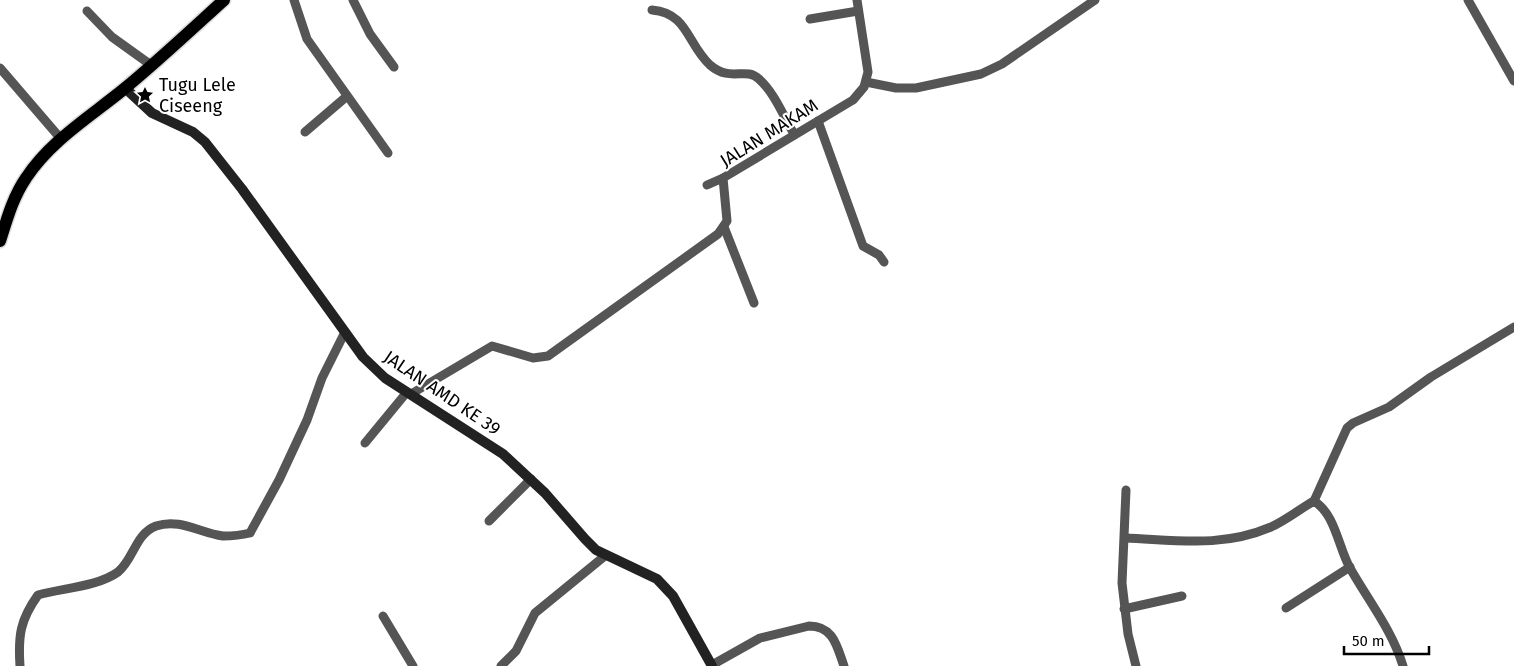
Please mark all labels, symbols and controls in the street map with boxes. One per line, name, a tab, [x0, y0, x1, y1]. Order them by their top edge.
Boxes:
place label: Tugu Lele Ciseeng	[159, 74, 236, 117]
place icon: Tugu Lele Ciseeng	[135, 85, 155, 105]
street label: JALAN MAKAM	[716, 94, 822, 172]
street label: JALAN AMD KE 39	[379, 346, 505, 440]
scale bar	[1344, 624, 1429, 656]
text: 50 m	[1352, 632, 1385, 650]

